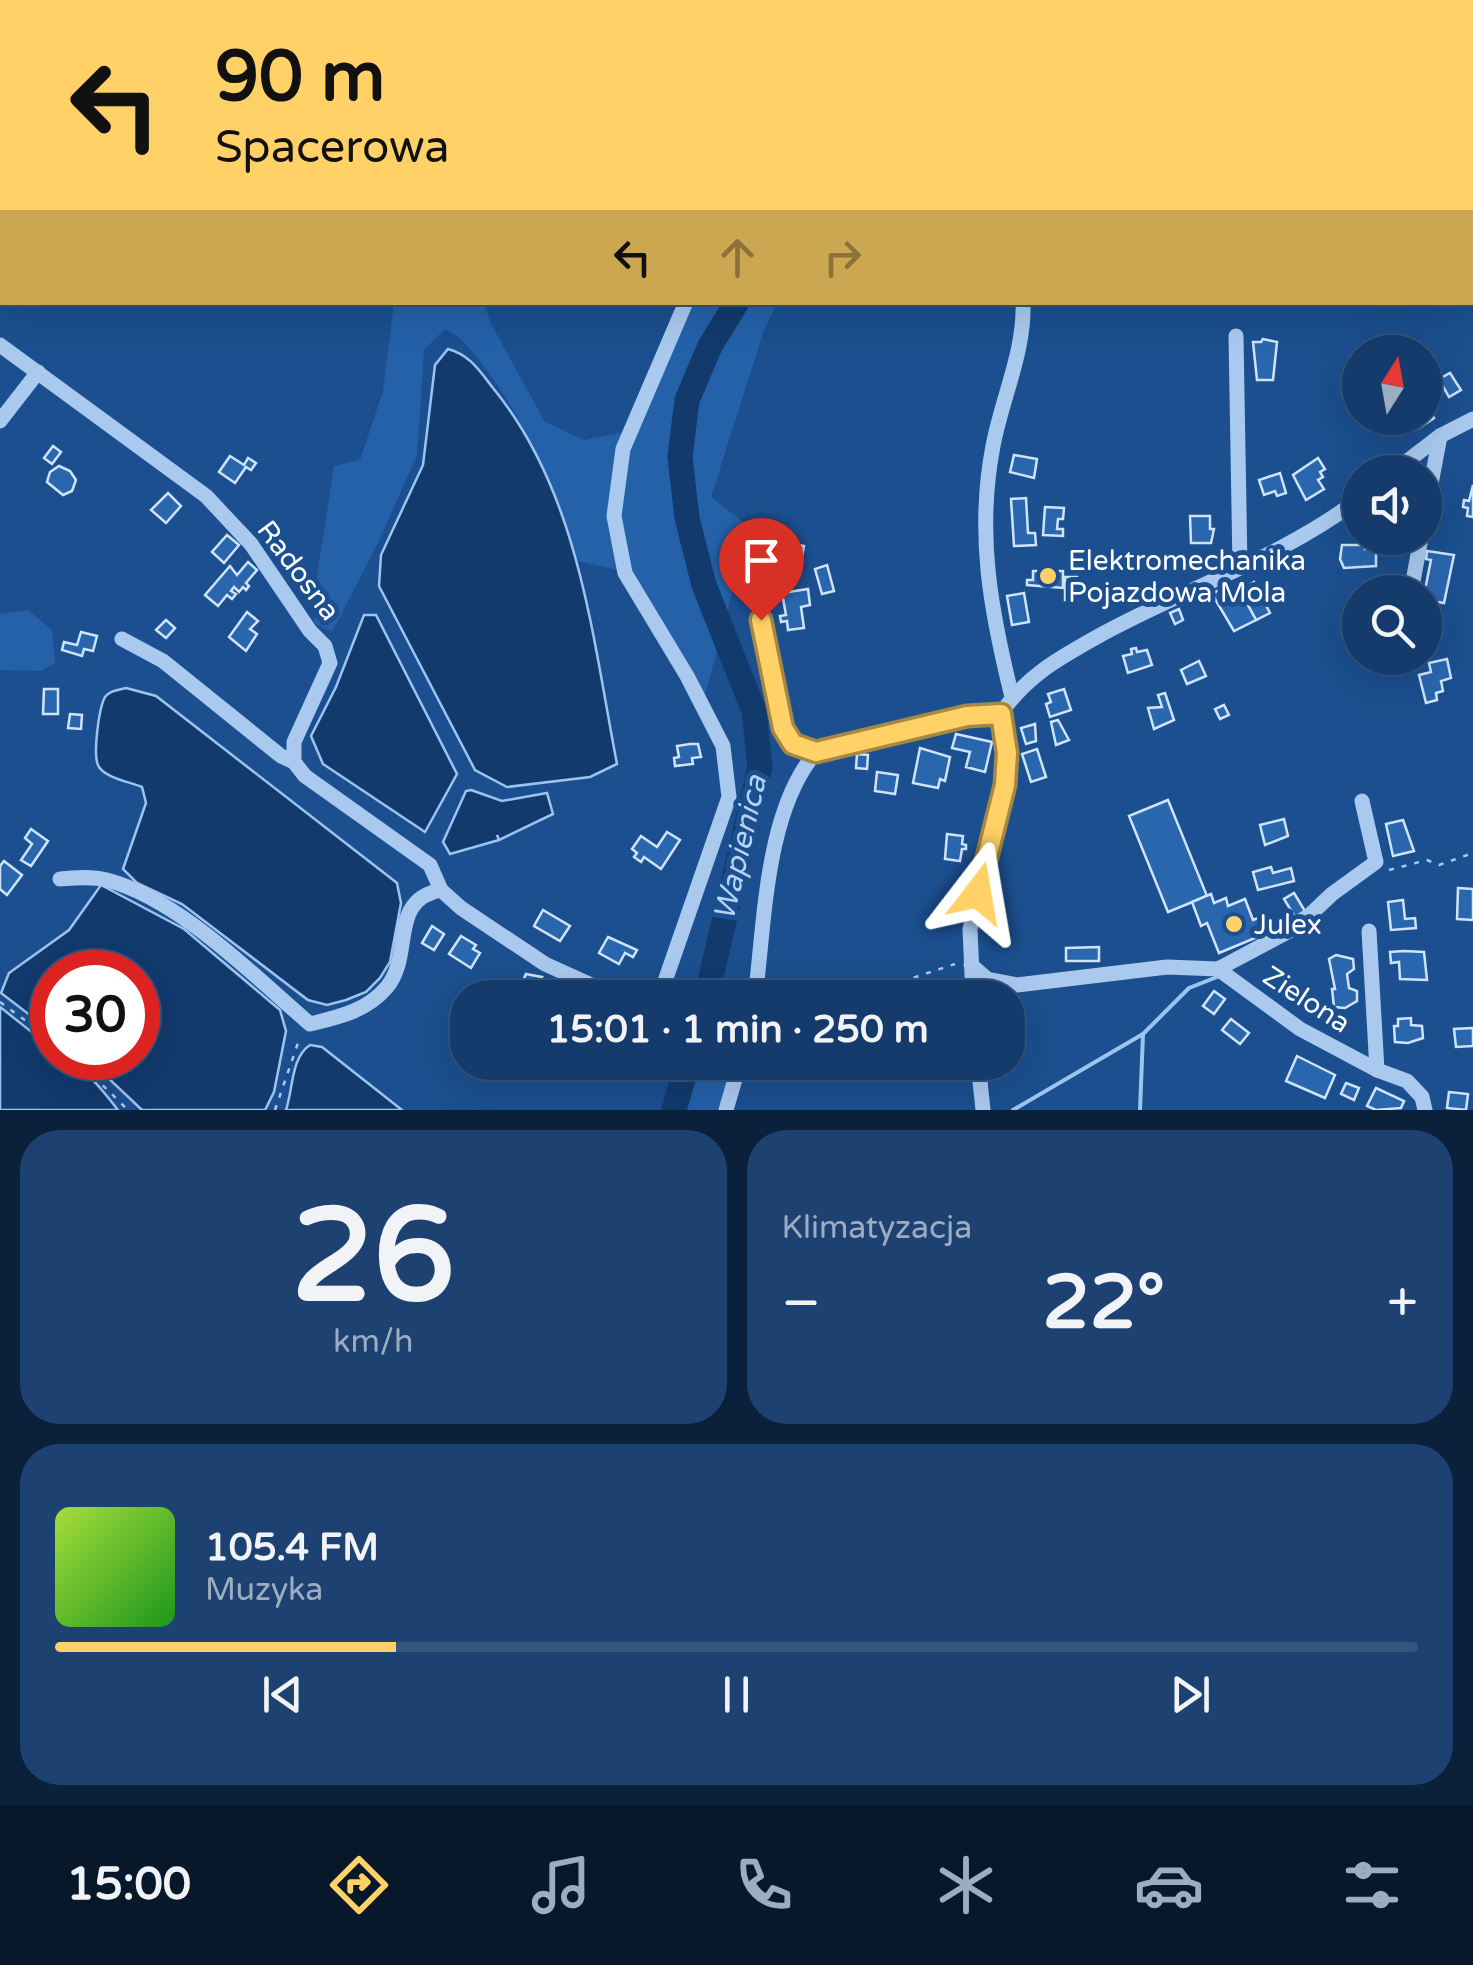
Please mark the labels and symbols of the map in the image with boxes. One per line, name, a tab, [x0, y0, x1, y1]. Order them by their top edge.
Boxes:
north arrow	[1342, 335, 1442, 435]
street label: Radosna	[250, 514, 347, 627]
pin	[719, 518, 804, 621]
place label: Elektromechanika Pojazdowa Mola	[1068, 544, 1306, 610]
marker: Elektromechanika Pojazdowa Mola	[1037, 565, 1059, 587]
water label: Wapienica	[706, 771, 775, 924]
position arrow	[926, 841, 1030, 945]
place label: Julex	[1254, 908, 1322, 942]
marker: Julex	[1223, 913, 1245, 935]
speed limit sign: 30	[30, 950, 160, 1080]
street label: Zielona	[1256, 959, 1357, 1041]

